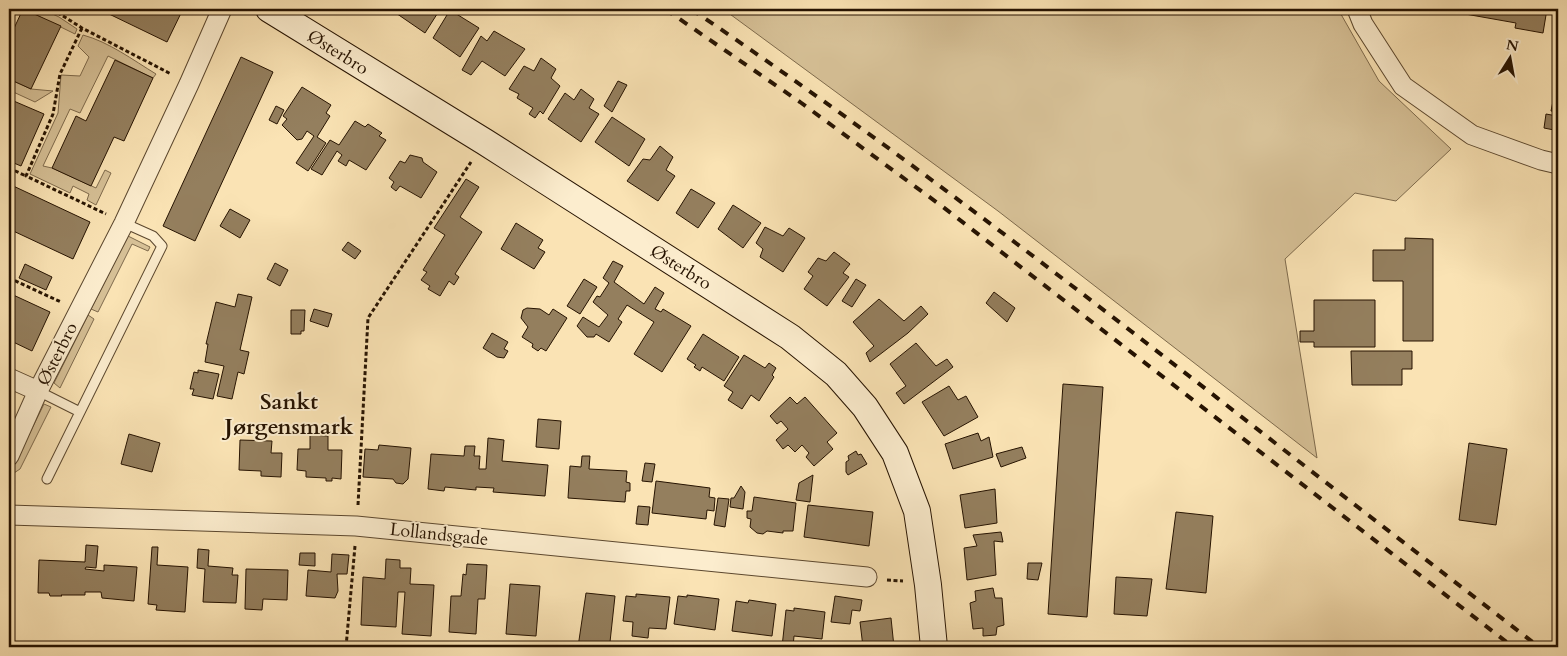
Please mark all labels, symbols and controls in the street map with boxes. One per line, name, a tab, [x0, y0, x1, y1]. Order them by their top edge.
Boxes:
street label: Østerbro	[302, 24, 373, 81]
north arrow	[1484, 32, 1534, 82]
text: N	[1505, 35, 1520, 56]
street label: Østerbro	[645, 239, 716, 296]
street label: Østerbro	[31, 318, 84, 390]
district label: Sankt Jørgensmark	[221, 387, 354, 442]
street label: Lollandsgade	[388, 517, 489, 552]

